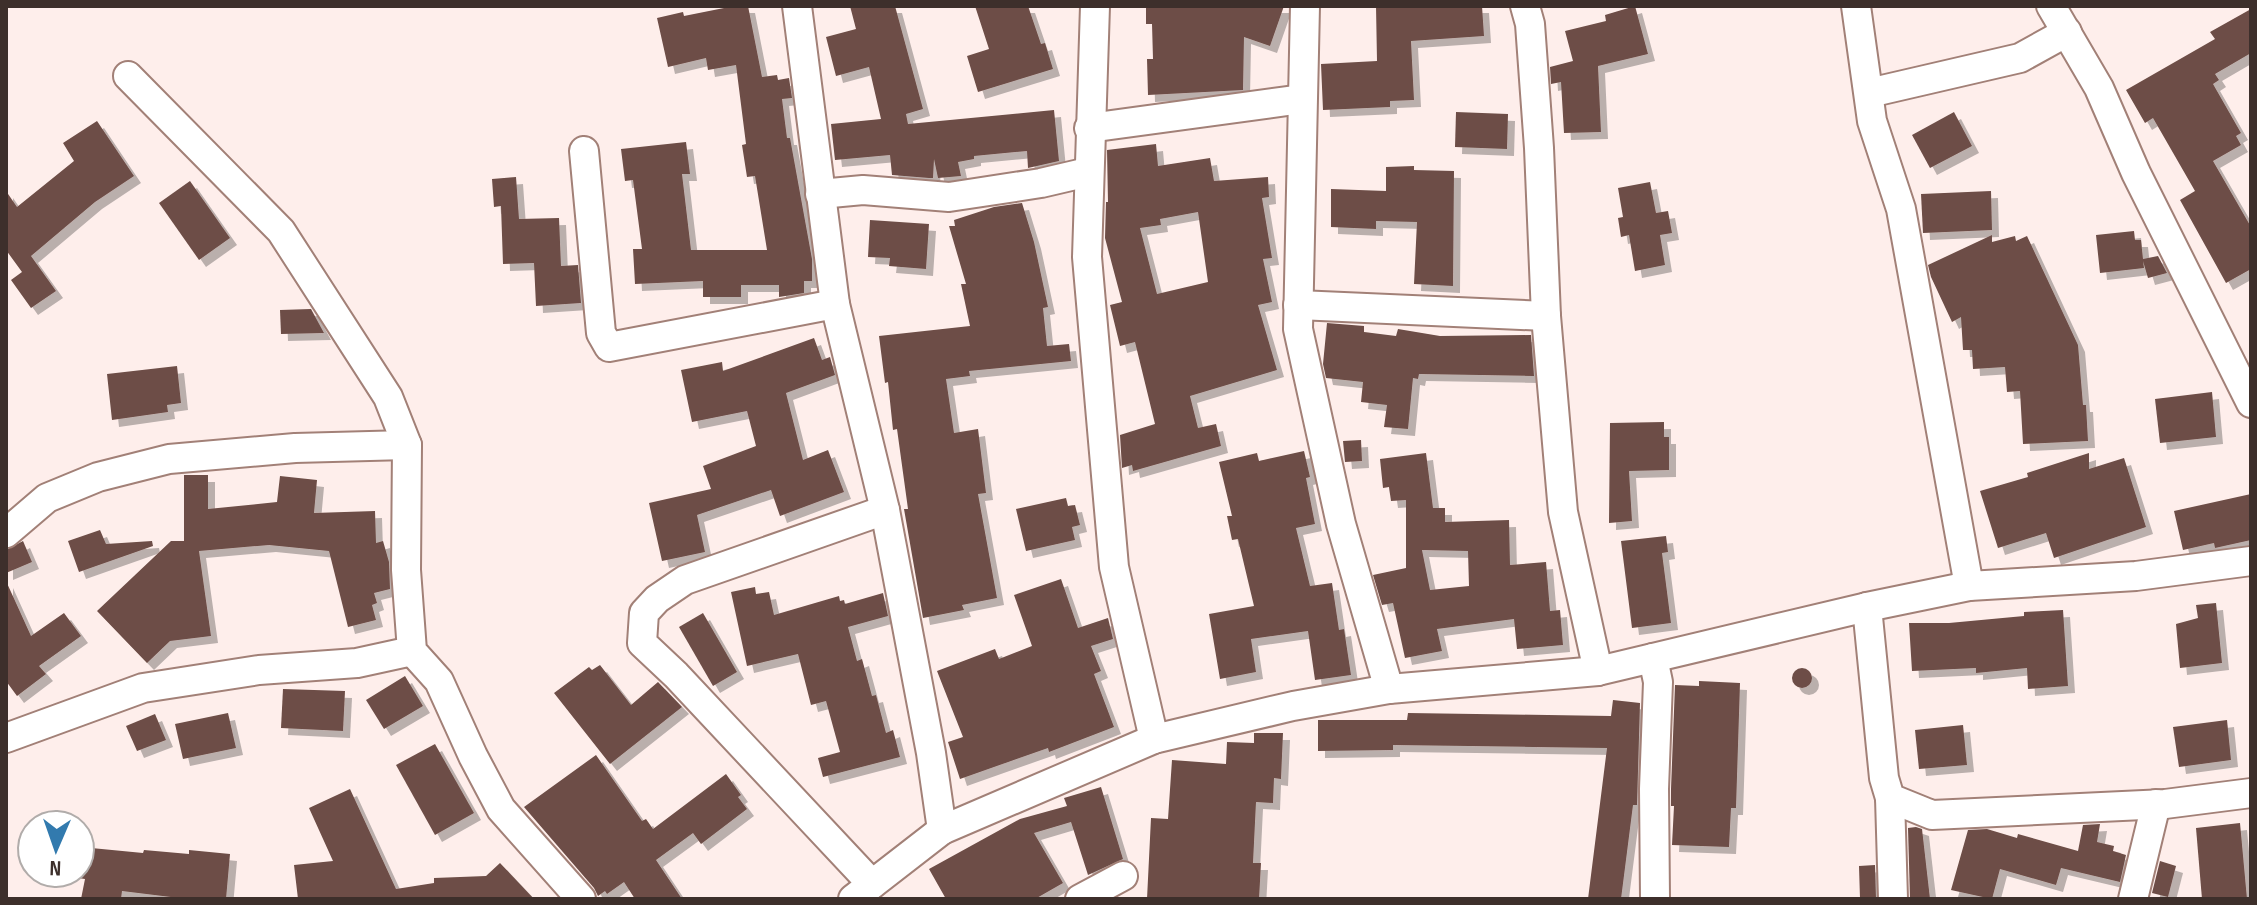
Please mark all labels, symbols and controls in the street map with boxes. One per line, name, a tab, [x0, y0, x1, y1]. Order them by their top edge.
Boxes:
north arrow	[16, 809, 96, 889]
text: N	[49, 854, 62, 881]

